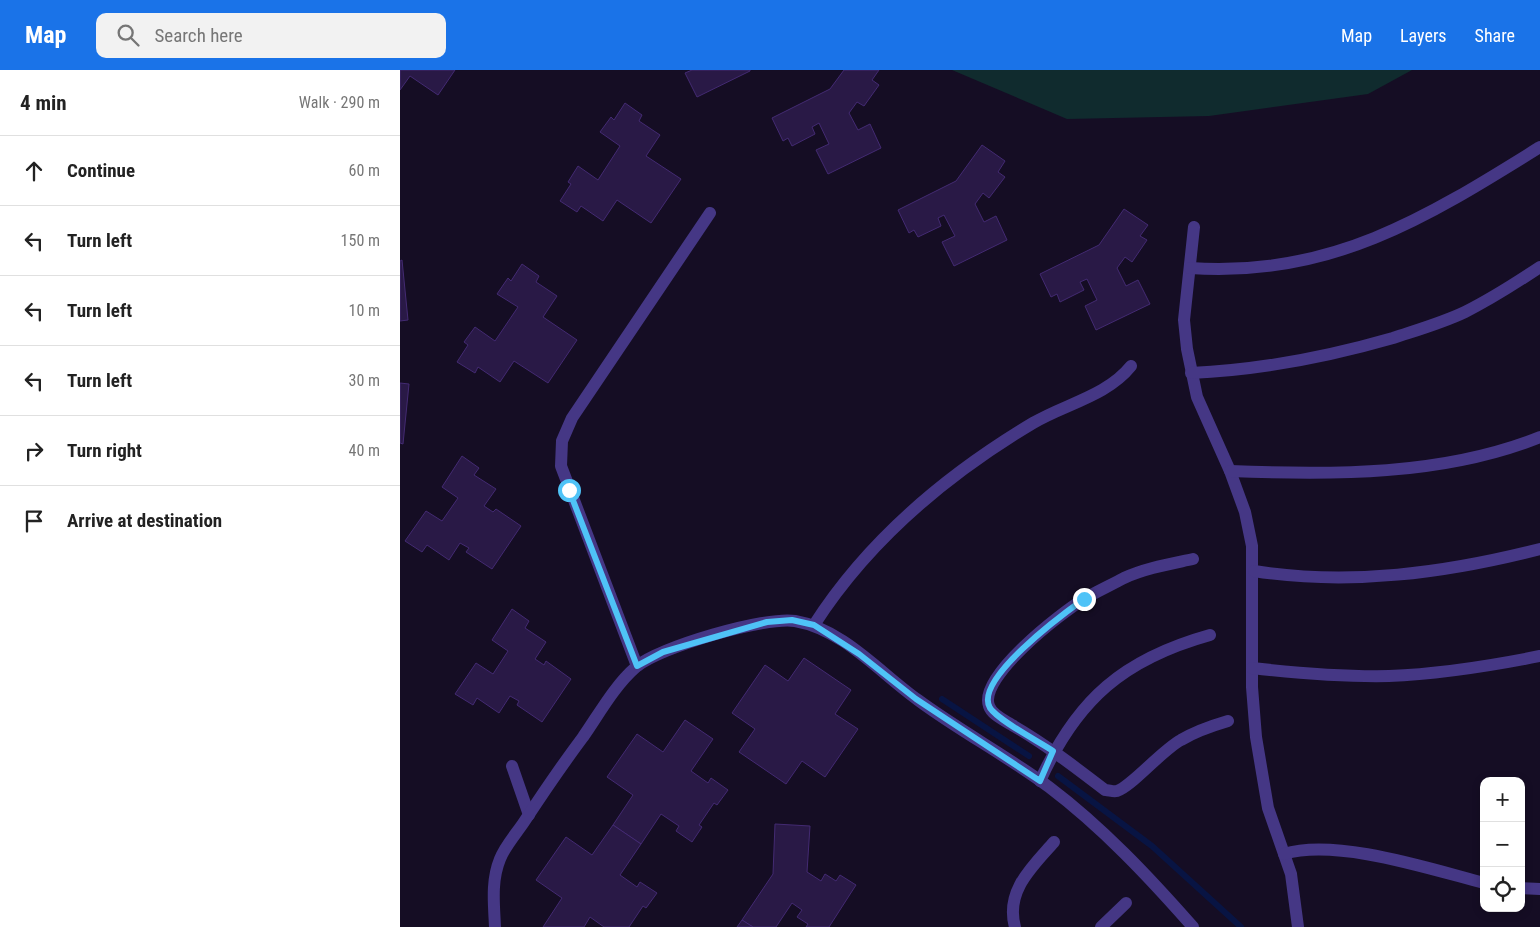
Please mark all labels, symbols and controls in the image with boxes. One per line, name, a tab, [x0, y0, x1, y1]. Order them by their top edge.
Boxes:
search box	[96, 13, 446, 58]
text: Map	[25, 21, 66, 49]
icon: search	[114, 21, 142, 49]
text: Search here	[154, 24, 243, 47]
text: Map	[1341, 25, 1372, 46]
text: Layers	[1400, 25, 1447, 46]
text: Share	[1475, 25, 1515, 46]
text: 4 min	[20, 91, 67, 115]
text: Walk · 290 m	[299, 93, 380, 112]
icon: ahead	[20, 157, 48, 185]
text: Continue	[67, 159, 135, 182]
text: 60 m	[348, 161, 380, 180]
icon: left	[20, 227, 48, 255]
text: Turn left	[67, 229, 132, 252]
text: 150 m	[341, 231, 380, 250]
icon: left	[20, 297, 48, 325]
text: Turn left	[67, 299, 132, 322]
text: 10 m	[348, 301, 380, 320]
icon: left	[20, 367, 48, 395]
text: Turn left	[67, 369, 132, 392]
text: 30 m	[348, 371, 380, 390]
icon: right	[20, 437, 48, 465]
text: Turn right	[67, 439, 142, 462]
text: 40 m	[348, 441, 380, 460]
route start	[558, 479, 581, 502]
icon: arrive	[20, 507, 48, 535]
text: Arrive at destination	[67, 509, 222, 532]
route end	[1073, 588, 1096, 611]
map controls	[1480, 777, 1525, 912]
button: +	[1480, 777, 1525, 822]
button: −	[1480, 822, 1525, 867]
button: locate	[1480, 867, 1525, 912]

